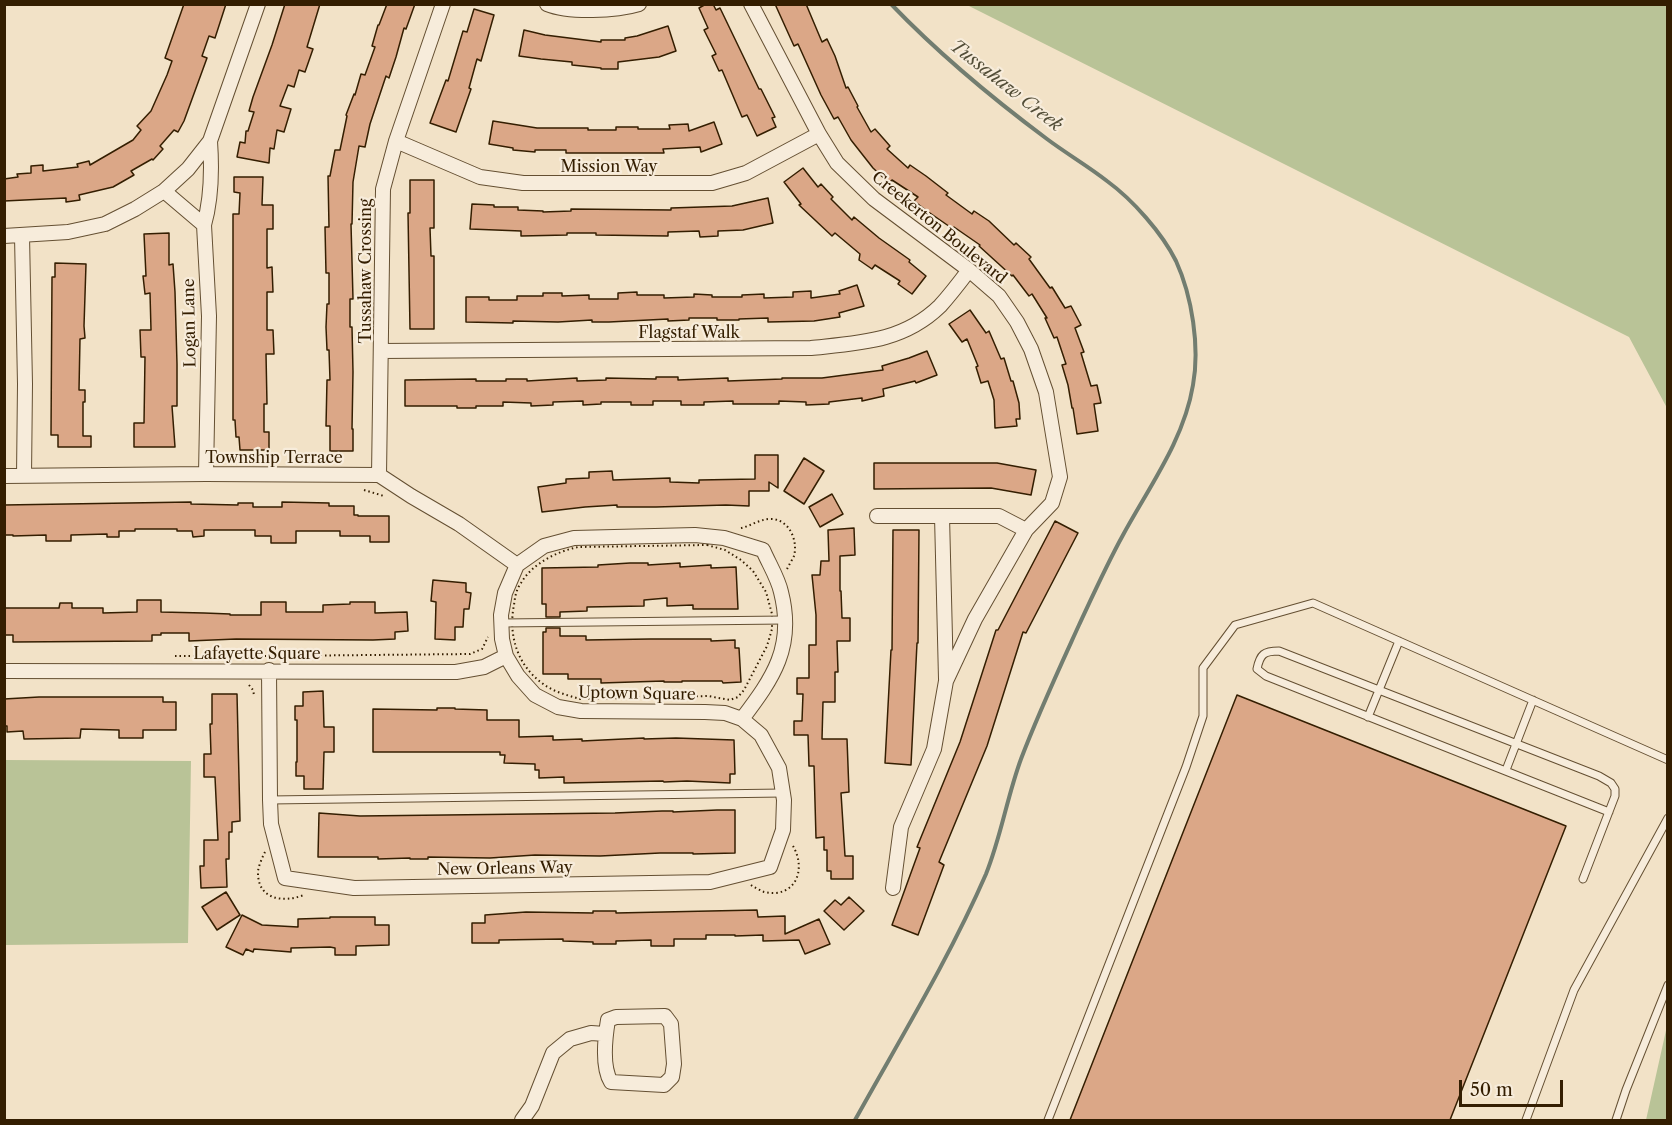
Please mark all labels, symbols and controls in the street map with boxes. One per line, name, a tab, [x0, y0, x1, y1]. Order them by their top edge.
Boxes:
water label: Tussahaw Creek	[946, 36, 1066, 136]
street label: Mission Way	[561, 157, 657, 177]
street label: Creekerton Boulevard	[868, 168, 1010, 288]
street label: Tussahaw Crossing	[356, 198, 376, 344]
street label: Logan Lane	[180, 278, 200, 368]
street label: Flagstaf Walk	[638, 323, 740, 343]
street label: Township Terrace	[205, 448, 343, 468]
street label: Lafayette Square	[193, 644, 321, 664]
street label: Uptown Square	[578, 683, 696, 705]
street label: New Orleans Way	[437, 858, 573, 880]
scale bar	[1462, 1068, 1566, 1106]
text: 50 m	[1470, 1079, 1513, 1101]

